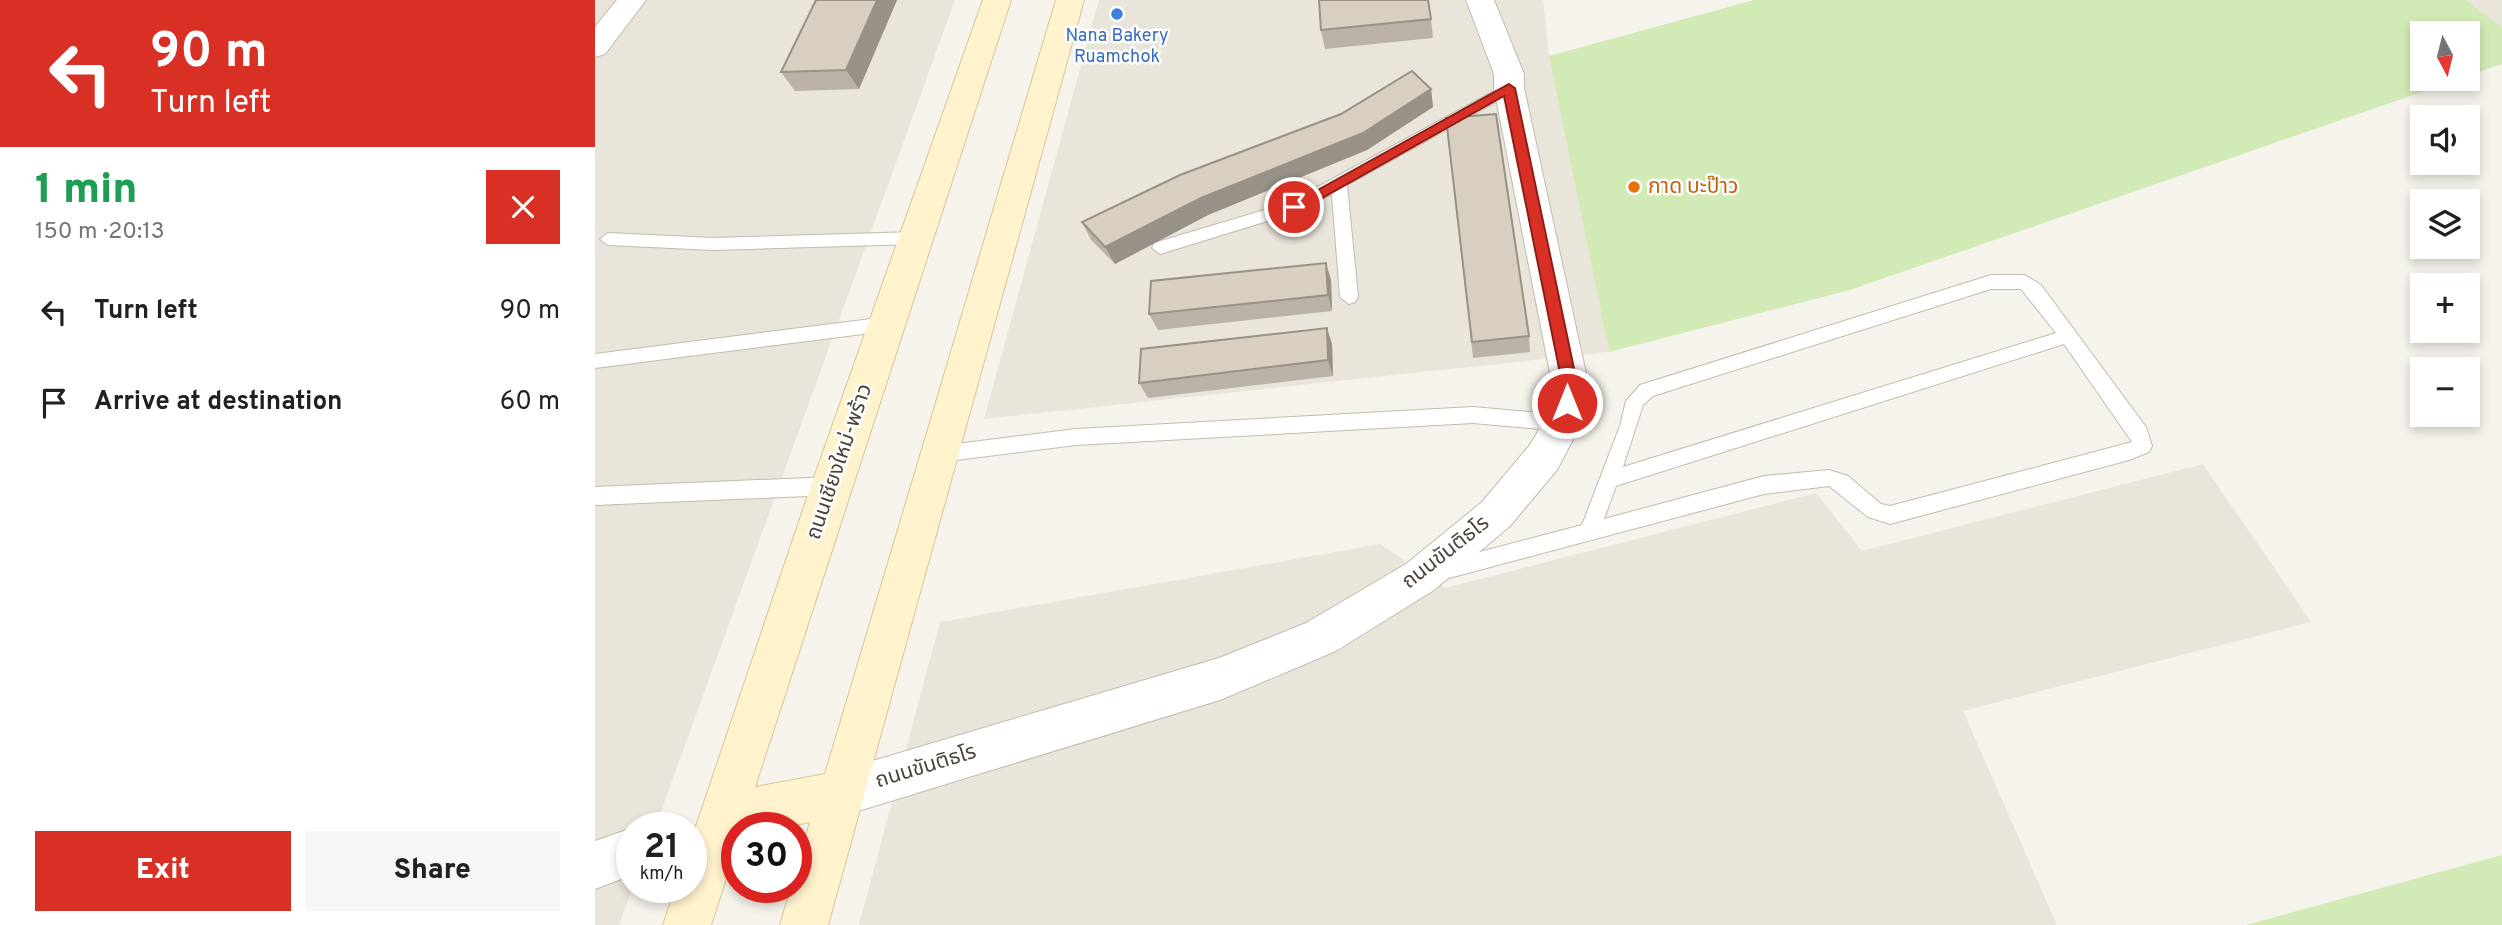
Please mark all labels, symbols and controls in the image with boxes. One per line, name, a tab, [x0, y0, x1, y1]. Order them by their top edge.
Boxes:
marker: Nana Bakery Ruamchok	[1109, 6, 1125, 22]
north arrow	[2410, 21, 2480, 91]
map controls	[2410, 21, 2480, 427]
text: 90 m	[150, 23, 268, 85]
place label: Nana Bakery Ruamchok	[1066, 25, 1168, 69]
icon: left	[35, 28, 126, 119]
text: Turn left	[150, 84, 271, 124]
button: sound	[2410, 105, 2480, 175]
text: 1 min	[35, 165, 138, 218]
button: close	[486, 170, 560, 244]
place label: กาด บะป๊าว	[1648, 174, 1738, 201]
pin	[1264, 177, 1324, 237]
marker: กาด บะป๊าว	[1626, 179, 1642, 195]
icon: arrive	[1275, 188, 1313, 226]
button: layers	[2410, 189, 2480, 259]
text: 150 m · 20:13	[35, 218, 165, 247]
button: +	[2410, 273, 2480, 343]
icon: left	[35, 293, 73, 331]
text: Turn left	[94, 295, 198, 328]
text: 90 m	[500, 295, 560, 328]
button: −	[2410, 357, 2480, 427]
position arrow	[1530, 366, 1604, 440]
street label: ถนนเชียงใหม่-พร้าว	[801, 381, 879, 543]
icon: arrive	[35, 384, 73, 422]
text: Arrive at destination	[94, 386, 342, 419]
text: 60 m	[500, 386, 560, 419]
street label: ถนนขันติธโร	[1397, 510, 1495, 596]
street label: ถนนขันติธโร	[872, 739, 980, 795]
speed limit sign: 30	[721, 812, 812, 903]
text: 21	[644, 826, 679, 870]
button: Exit	[35, 831, 291, 911]
button: Share	[305, 831, 560, 911]
text: km/h	[640, 863, 683, 886]

